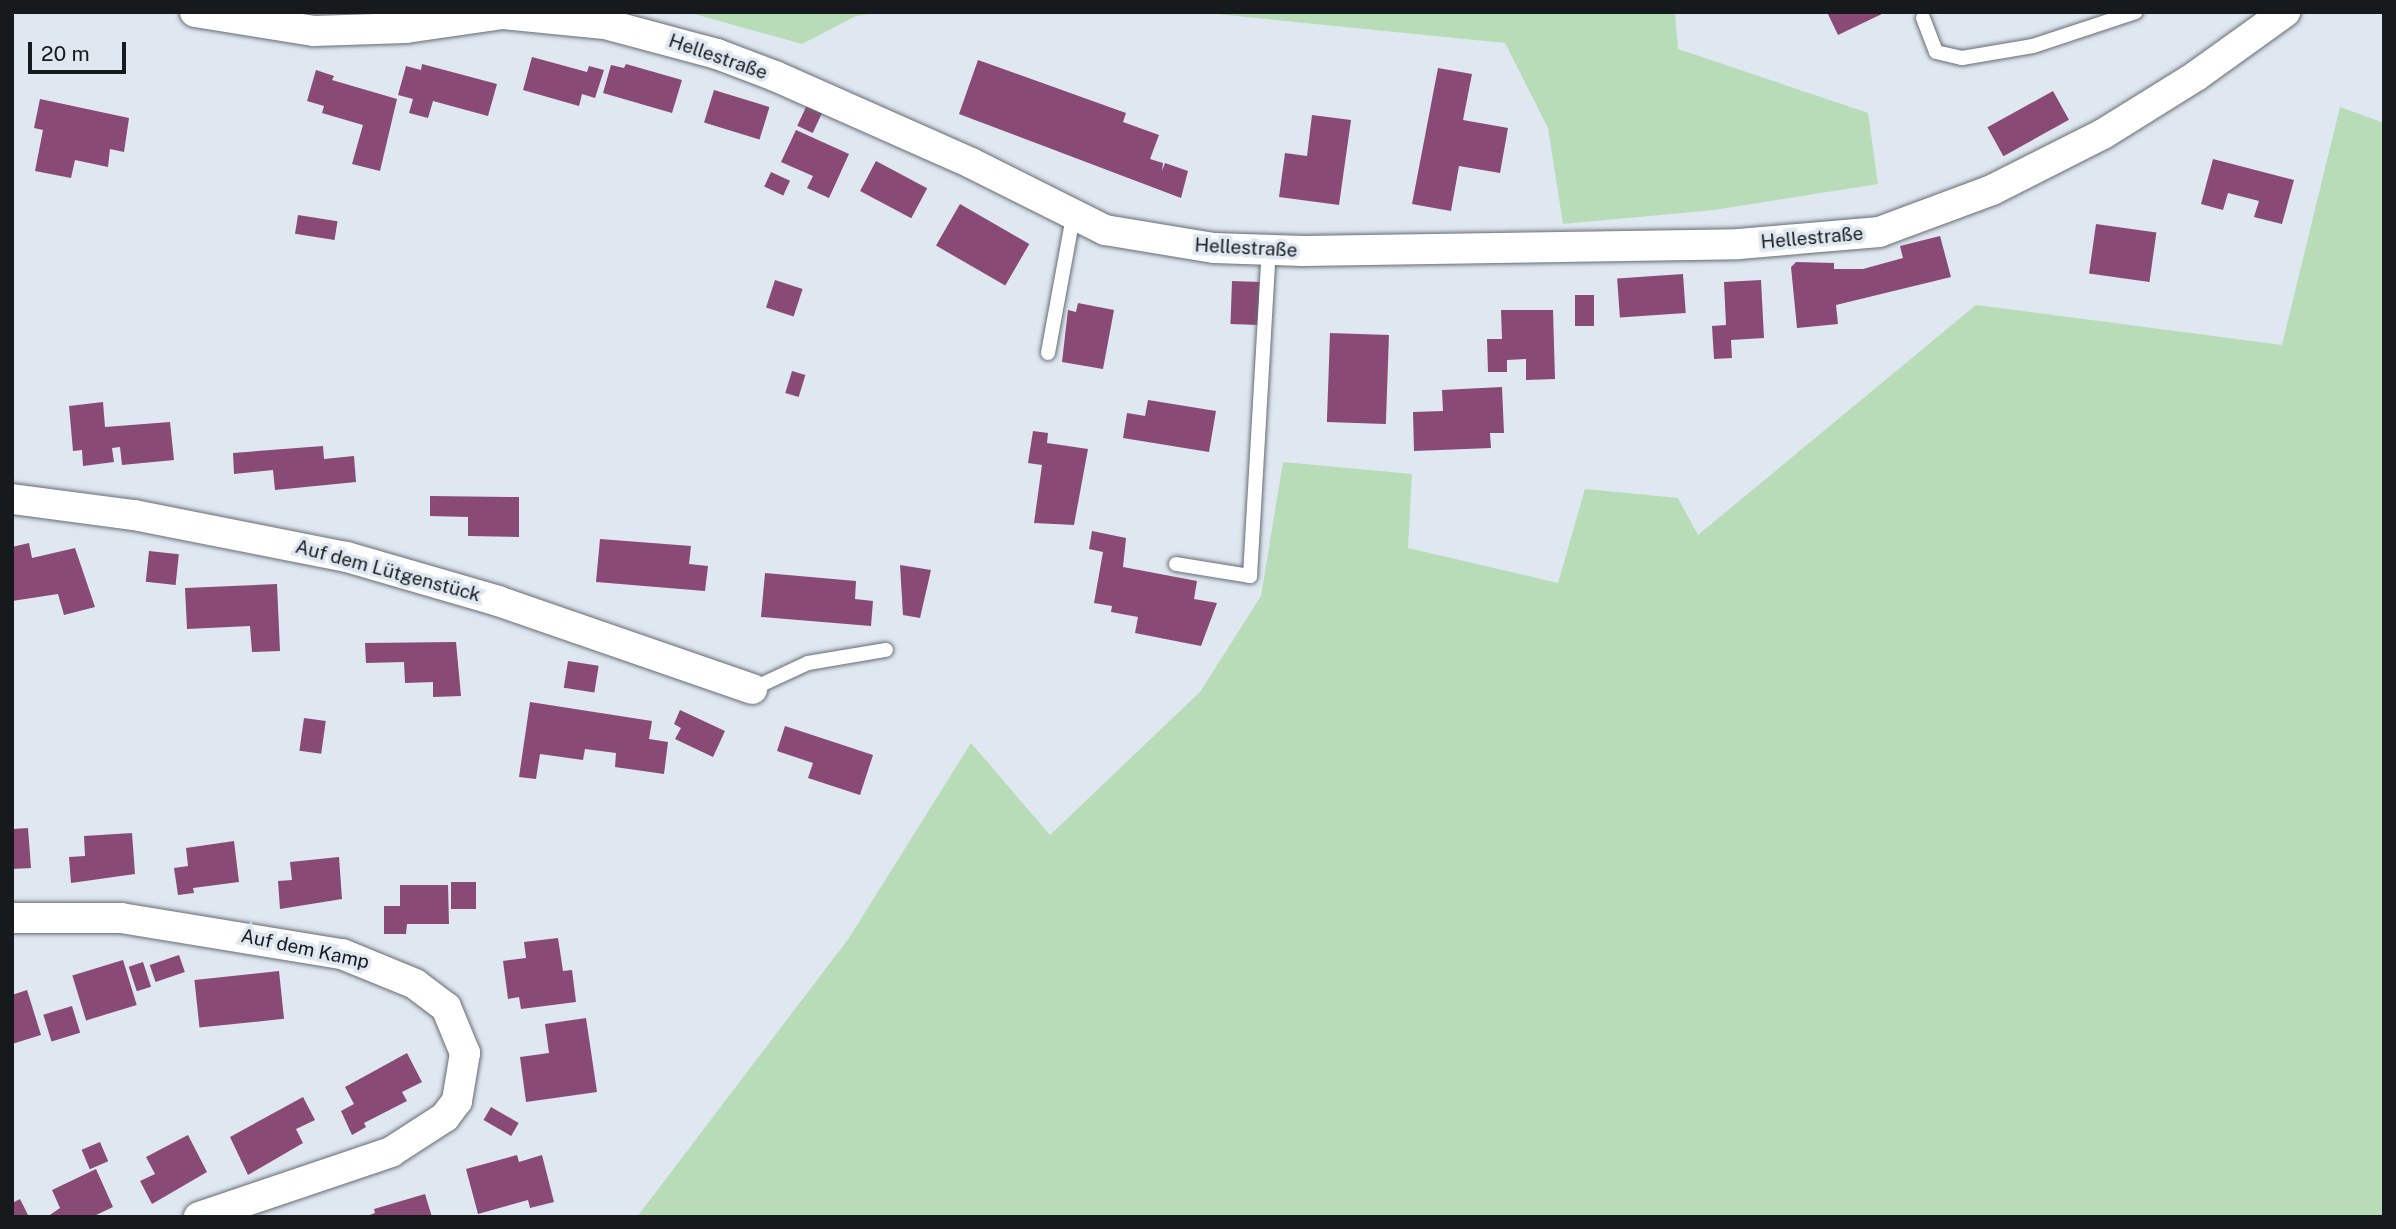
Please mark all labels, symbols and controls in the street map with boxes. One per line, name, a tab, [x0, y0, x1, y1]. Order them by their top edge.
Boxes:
scale bar	[32, 28, 130, 72]
street label: Hellestraße	[666, 29, 770, 85]
text: 20 m	[41, 41, 90, 66]
street label: Hellestraße	[1760, 222, 1864, 254]
street label: Hellestraße	[1194, 234, 1298, 262]
street label: Auf dem Lütgenstück	[293, 535, 483, 607]
street label: Auf dem Kamp	[239, 924, 371, 974]

